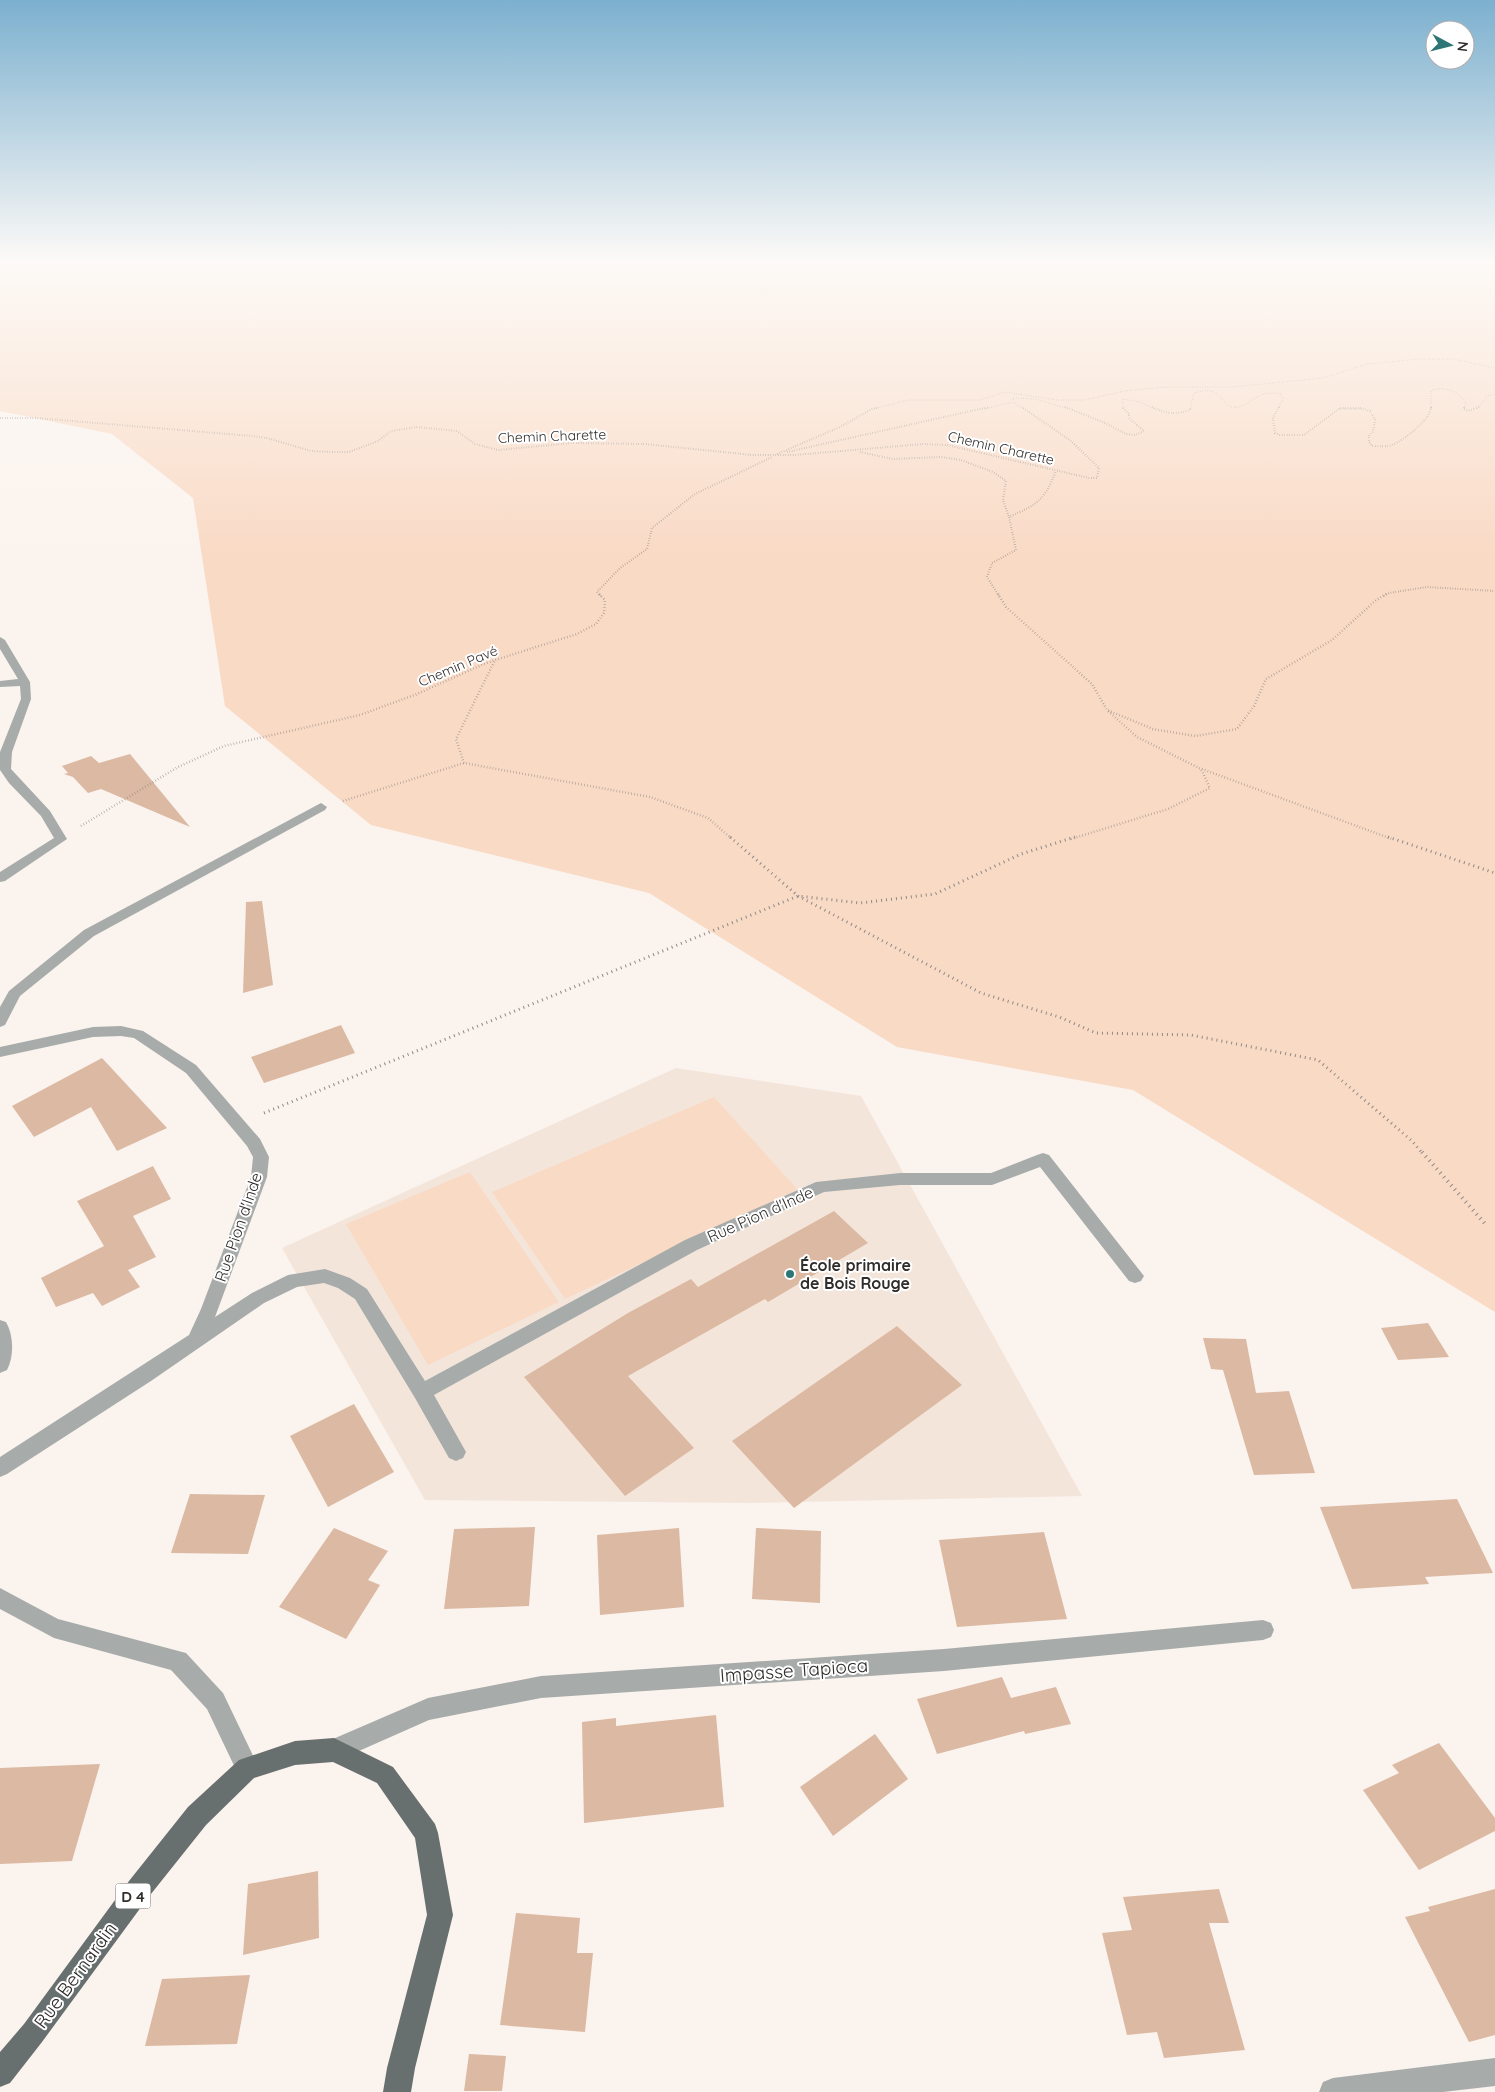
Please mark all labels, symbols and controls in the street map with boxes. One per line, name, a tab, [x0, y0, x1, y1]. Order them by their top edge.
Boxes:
north arrow	[1425, 20, 1475, 70]
text: N	[1453, 40, 1472, 53]
street label: Chemin Charette	[497, 425, 607, 447]
street label: Chemin Charette	[946, 427, 1056, 469]
street label: Chemin Pavé	[416, 641, 500, 691]
street label: Rue Pion d'Inde	[210, 1170, 266, 1284]
street label: Rue Pion d'Inde	[704, 1182, 816, 1246]
place label: École primaire de Bois Rouge	[800, 1255, 911, 1293]
marker: École primaire de Bois Rouge	[784, 1268, 796, 1280]
street label: Impasse Tapioca	[719, 1653, 869, 1687]
road number: D 4	[116, 1884, 150, 1908]
street label: Rue Bernardin	[28, 1917, 122, 2033]

